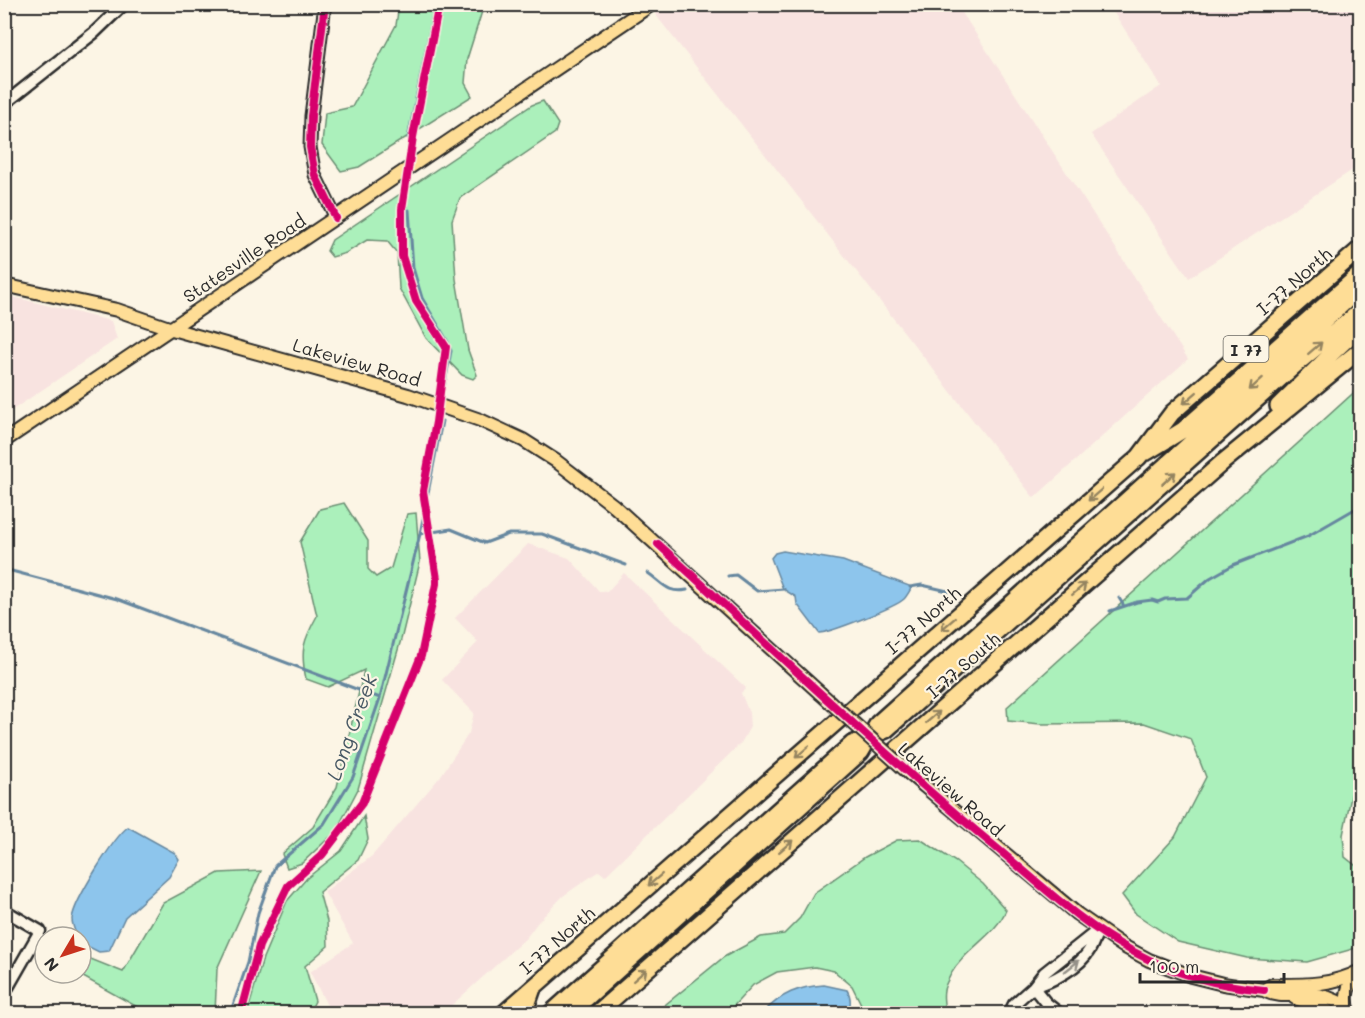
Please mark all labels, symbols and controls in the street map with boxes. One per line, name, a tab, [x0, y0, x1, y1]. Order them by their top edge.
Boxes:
street label: Statesville Road	[178, 208, 310, 308]
street label: I-77 North	[1251, 242, 1337, 320]
street label: Lakeview Road	[290, 332, 424, 392]
road number: I 77	[1224, 336, 1268, 362]
one-way arrow	[1307, 341, 1322, 355]
one-way arrow	[1249, 377, 1264, 391]
one-way arrow	[1183, 391, 1198, 405]
one-way arrow	[1162, 471, 1177, 485]
one-way arrow	[1088, 488, 1103, 502]
street label: I-77 North	[880, 581, 966, 659]
one-way arrow	[1071, 582, 1086, 596]
one-way arrow	[940, 617, 956, 630]
street label: I-77 South	[921, 626, 1005, 704]
water label: Long Creek	[320, 670, 382, 784]
one-way arrow	[925, 710, 940, 724]
street label: Lakeview Road	[893, 737, 1009, 841]
one-way arrow	[794, 745, 809, 759]
one-way arrow	[778, 839, 793, 853]
one-way arrow	[648, 873, 663, 887]
street label: I-77 North	[514, 901, 600, 979]
north arrow	[33, 925, 93, 985]
scale bar	[1140, 946, 1284, 984]
text: N	[39, 953, 63, 976]
text: 100 m	[1149, 954, 1199, 978]
one-way arrow	[1064, 960, 1080, 973]
one-way arrow	[632, 968, 647, 982]

